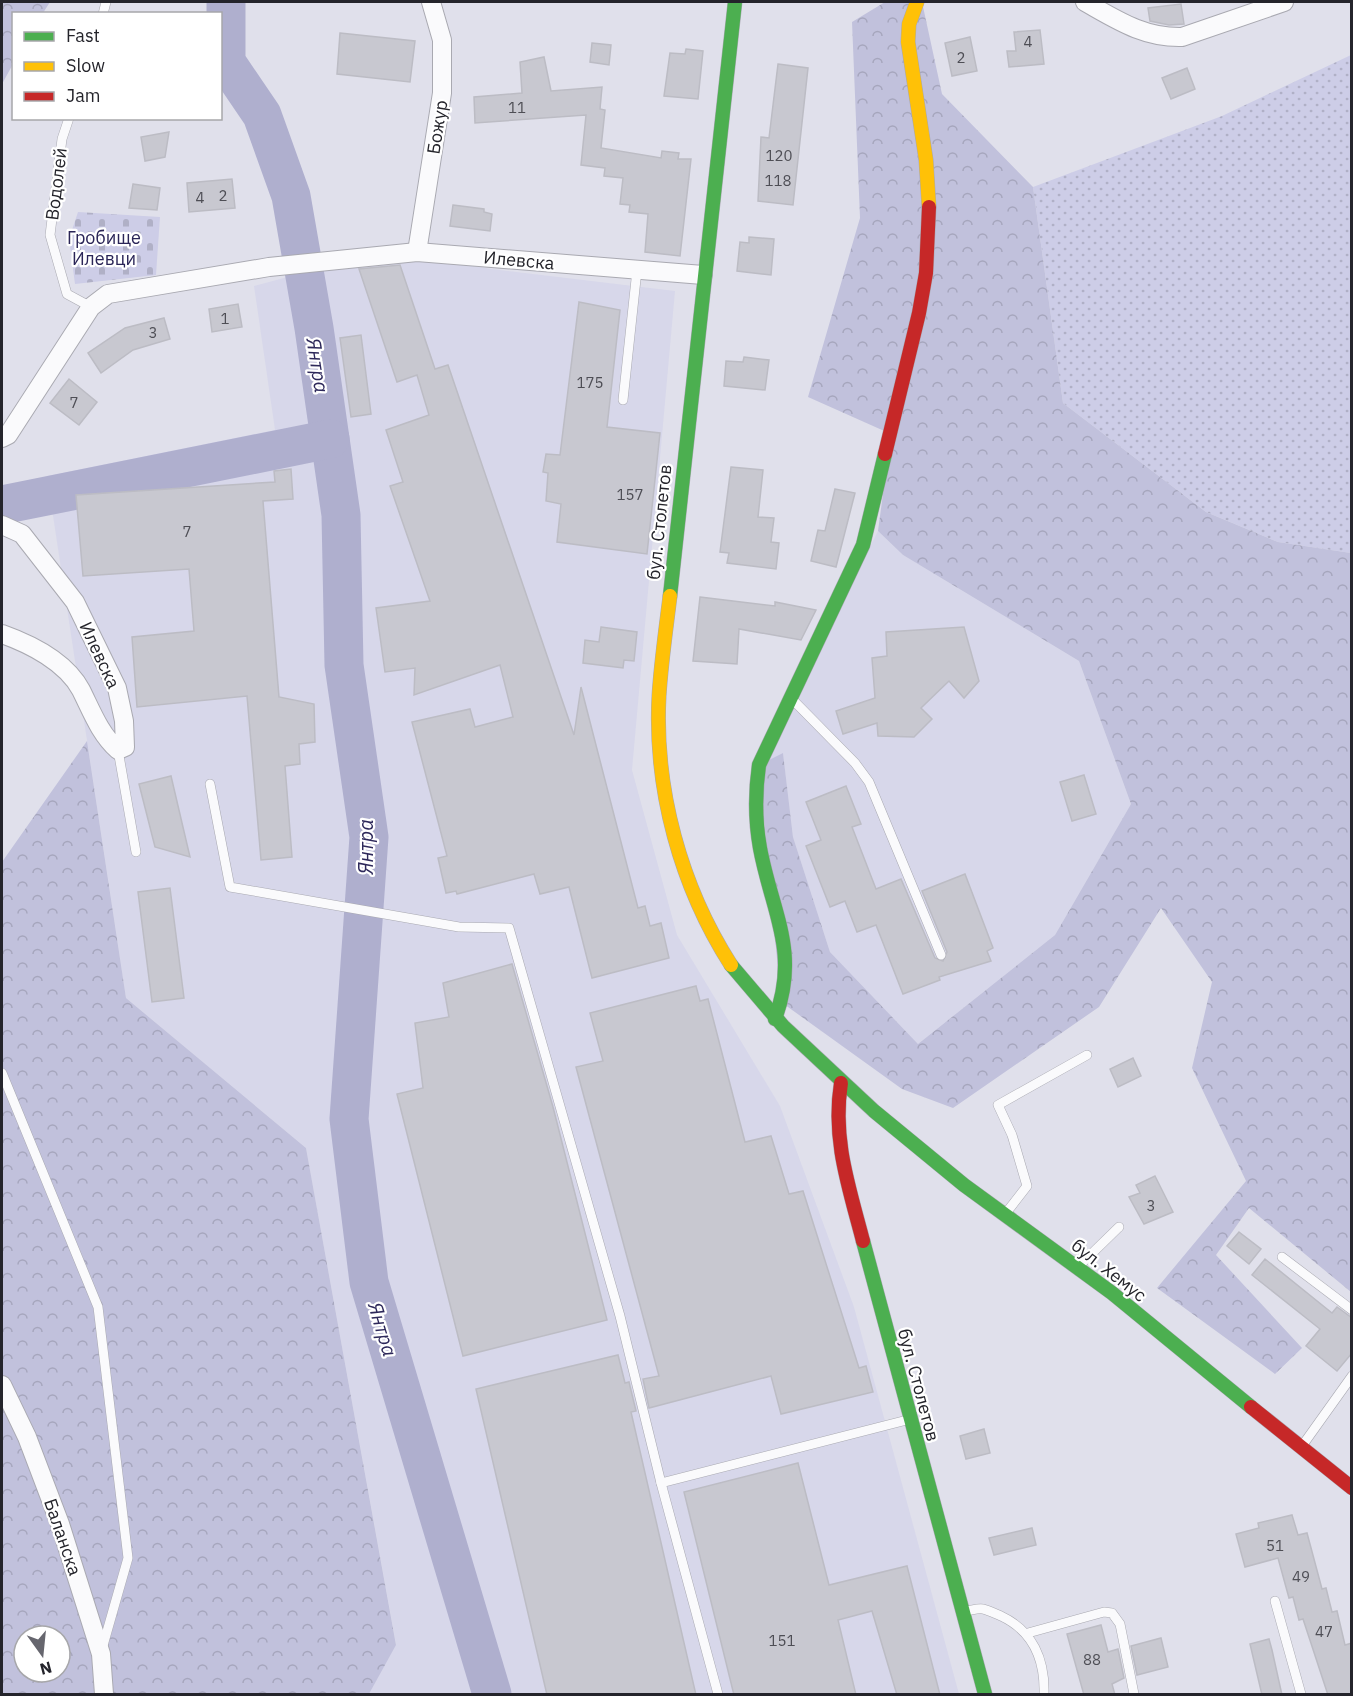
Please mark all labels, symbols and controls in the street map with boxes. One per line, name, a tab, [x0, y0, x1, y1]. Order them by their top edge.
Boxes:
legend	[12, 12, 222, 120]
text: Fast	[66, 24, 100, 47]
house number: 4	[1023, 32, 1033, 51]
house number: 2	[956, 48, 966, 67]
text: Slow	[66, 54, 105, 77]
text: Jam	[66, 84, 101, 107]
street label: Божур	[421, 98, 453, 156]
house number: 11	[508, 98, 526, 117]
street label: Водолей	[40, 146, 72, 222]
house number: 120	[765, 146, 793, 165]
house number: 118	[764, 171, 792, 190]
house number: 2	[218, 186, 228, 205]
house number: 4	[195, 188, 205, 207]
park label: Гробище Илевци	[67, 226, 141, 270]
street label: Илевска	[483, 245, 556, 275]
house number: 1	[220, 309, 230, 328]
house number: 3	[148, 323, 158, 342]
water label: Янтра	[300, 334, 336, 395]
house number: 175	[576, 373, 604, 392]
house number: 7	[69, 393, 79, 412]
street label: бул. Столетов	[642, 463, 676, 581]
house number: 157	[616, 485, 644, 504]
house number: 7	[182, 522, 192, 541]
street label: Илевска	[75, 618, 126, 692]
water label: Янтра	[352, 819, 379, 876]
house number: 3	[1146, 1196, 1156, 1215]
street label: бул. Хемус	[1067, 1234, 1151, 1306]
water label: Янтра	[362, 1297, 404, 1360]
street label: бул. Столетов	[893, 1326, 945, 1444]
street label: Баланска	[39, 1495, 87, 1579]
house number: 51	[1266, 1536, 1284, 1555]
house number: 49	[1292, 1567, 1310, 1586]
house number: 47	[1315, 1622, 1333, 1641]
north arrow	[12, 1624, 72, 1684]
house number: 151	[768, 1631, 796, 1650]
house number: 88	[1083, 1650, 1101, 1669]
text: N	[38, 1657, 54, 1680]

